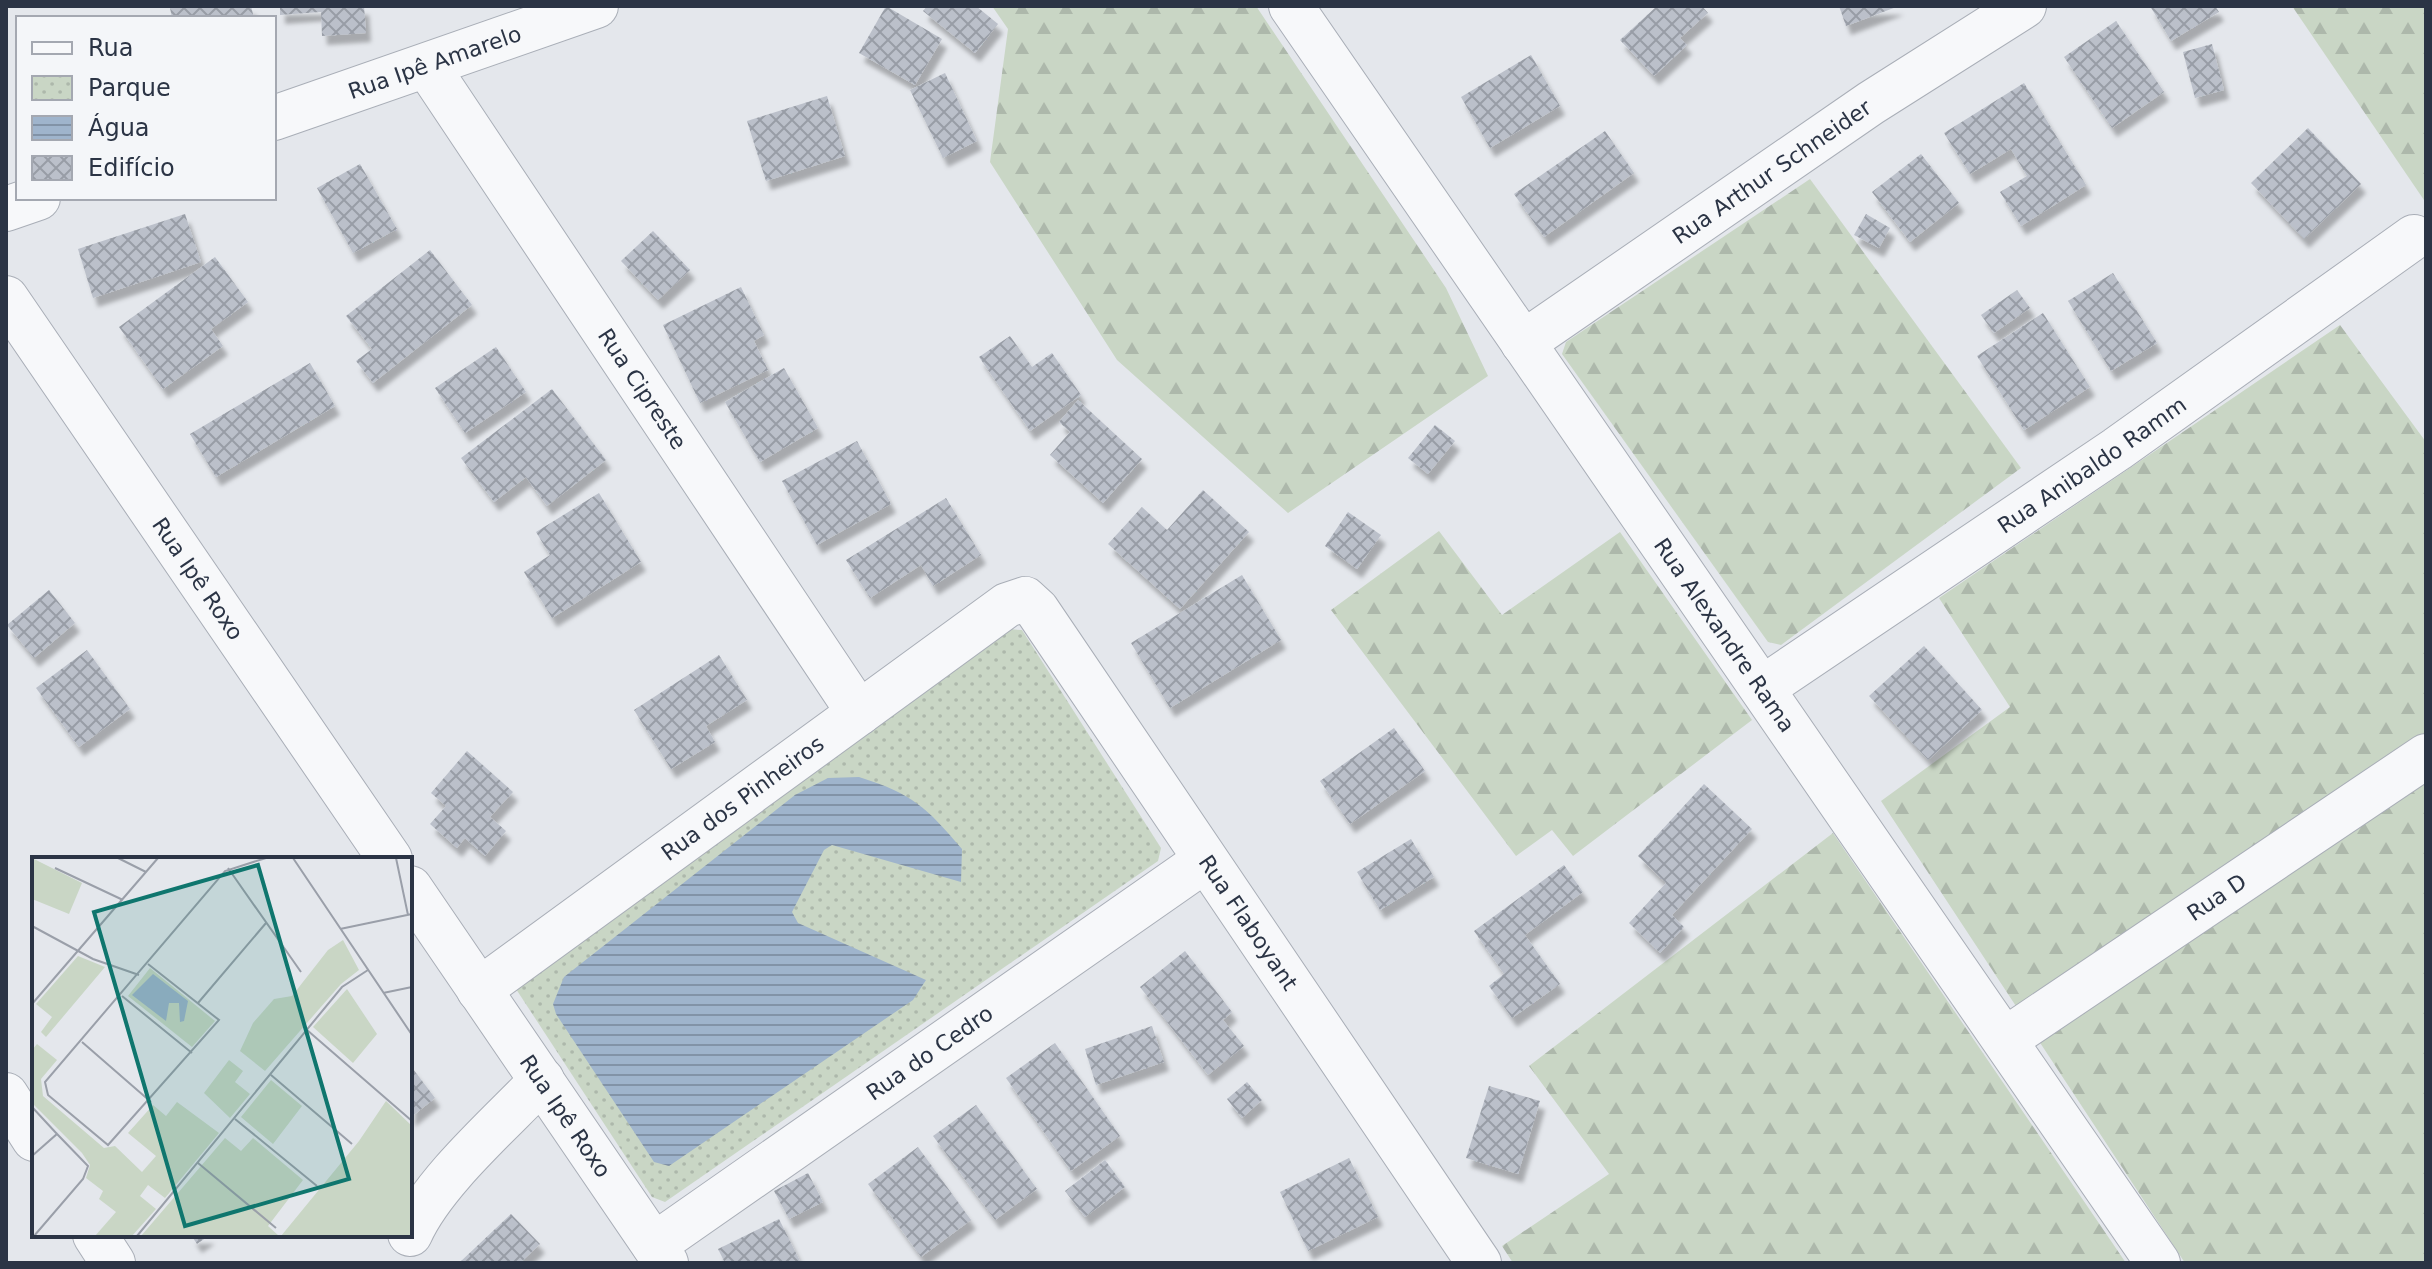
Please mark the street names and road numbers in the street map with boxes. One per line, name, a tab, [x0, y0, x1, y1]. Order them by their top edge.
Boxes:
street label: Rua Ipê Amarelo	[345, 21, 524, 104]
street label: Rua Arthur Schneider	[1668, 94, 1876, 249]
street label: Rua Cipreste	[593, 324, 692, 454]
street label: Rua Anibaldo Ramm	[1993, 391, 2191, 538]
street label: Rua Ipê Roxo	[147, 513, 249, 645]
street label: Rua Alexandre Rama	[1649, 533, 1800, 737]
street label: Rua dos Pinheiros	[656, 730, 828, 865]
street label: Rua Flaboyant	[1194, 850, 1303, 995]
street label: Rua D	[2182, 868, 2251, 926]
street label: Rua do Cedro	[862, 1000, 997, 1105]
street label: Rua Ipê Roxo	[515, 1050, 616, 1182]

